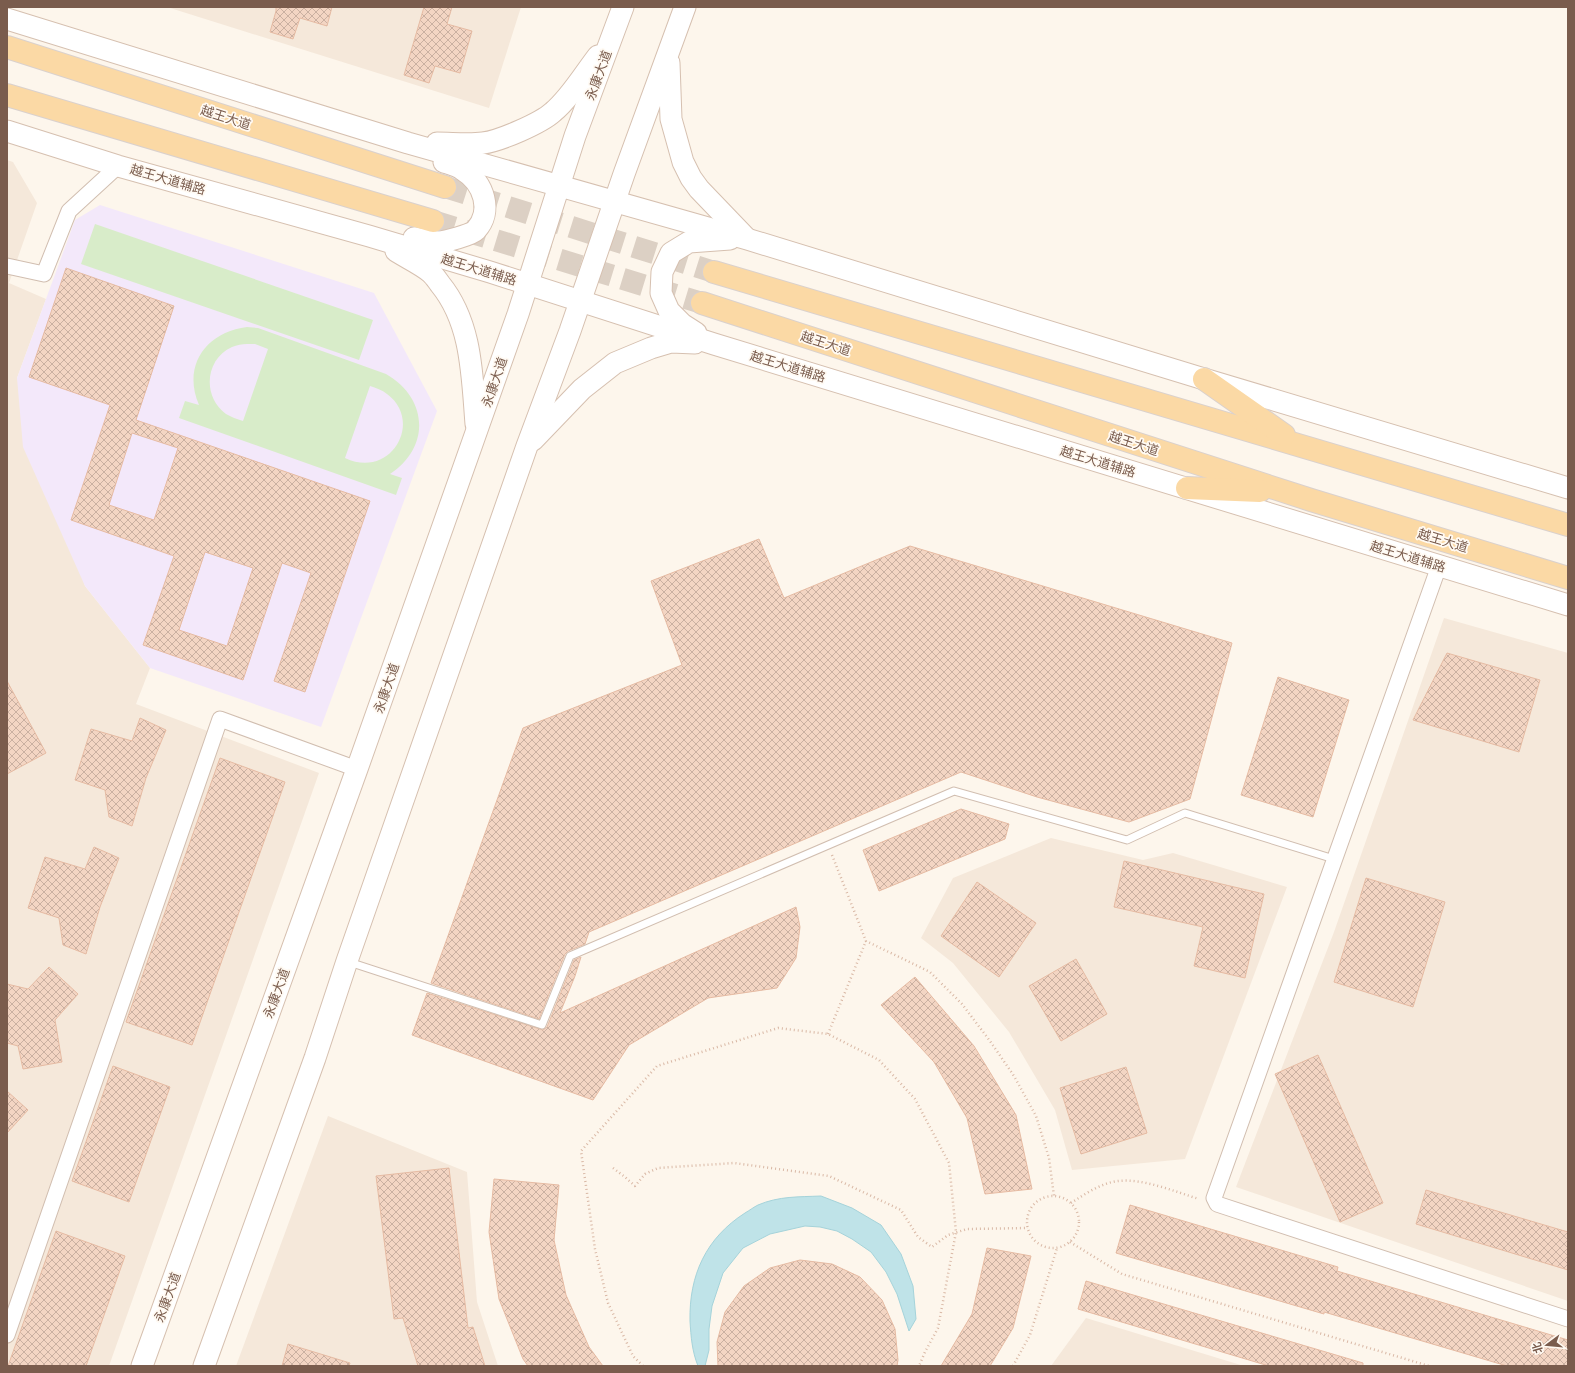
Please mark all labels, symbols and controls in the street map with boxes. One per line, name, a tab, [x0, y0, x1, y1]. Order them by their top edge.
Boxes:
street label: 永康大道	[583, 48, 616, 103]
street label: 越王大道	[198, 103, 253, 135]
street label: 越王大道辅路	[128, 162, 207, 199]
street label: 越王大道辅路	[439, 252, 518, 290]
street label: 越王大道	[798, 329, 853, 361]
street label: 越王大道辅路	[748, 349, 827, 387]
street label: 永康大道	[479, 355, 512, 410]
street label: 越王大道	[1106, 429, 1161, 461]
street label: 越王大道辅路	[1058, 444, 1137, 482]
street label: 越王大道	[1415, 527, 1470, 557]
street label: 越王大道辅路	[1368, 539, 1447, 577]
street label: 永康大道	[371, 661, 404, 716]
street label: 永康大道	[261, 966, 294, 1021]
street label: 永康大道	[152, 1270, 185, 1325]
north arrow	[1527, 1325, 1567, 1365]
text: 北	[1530, 1340, 1547, 1355]

